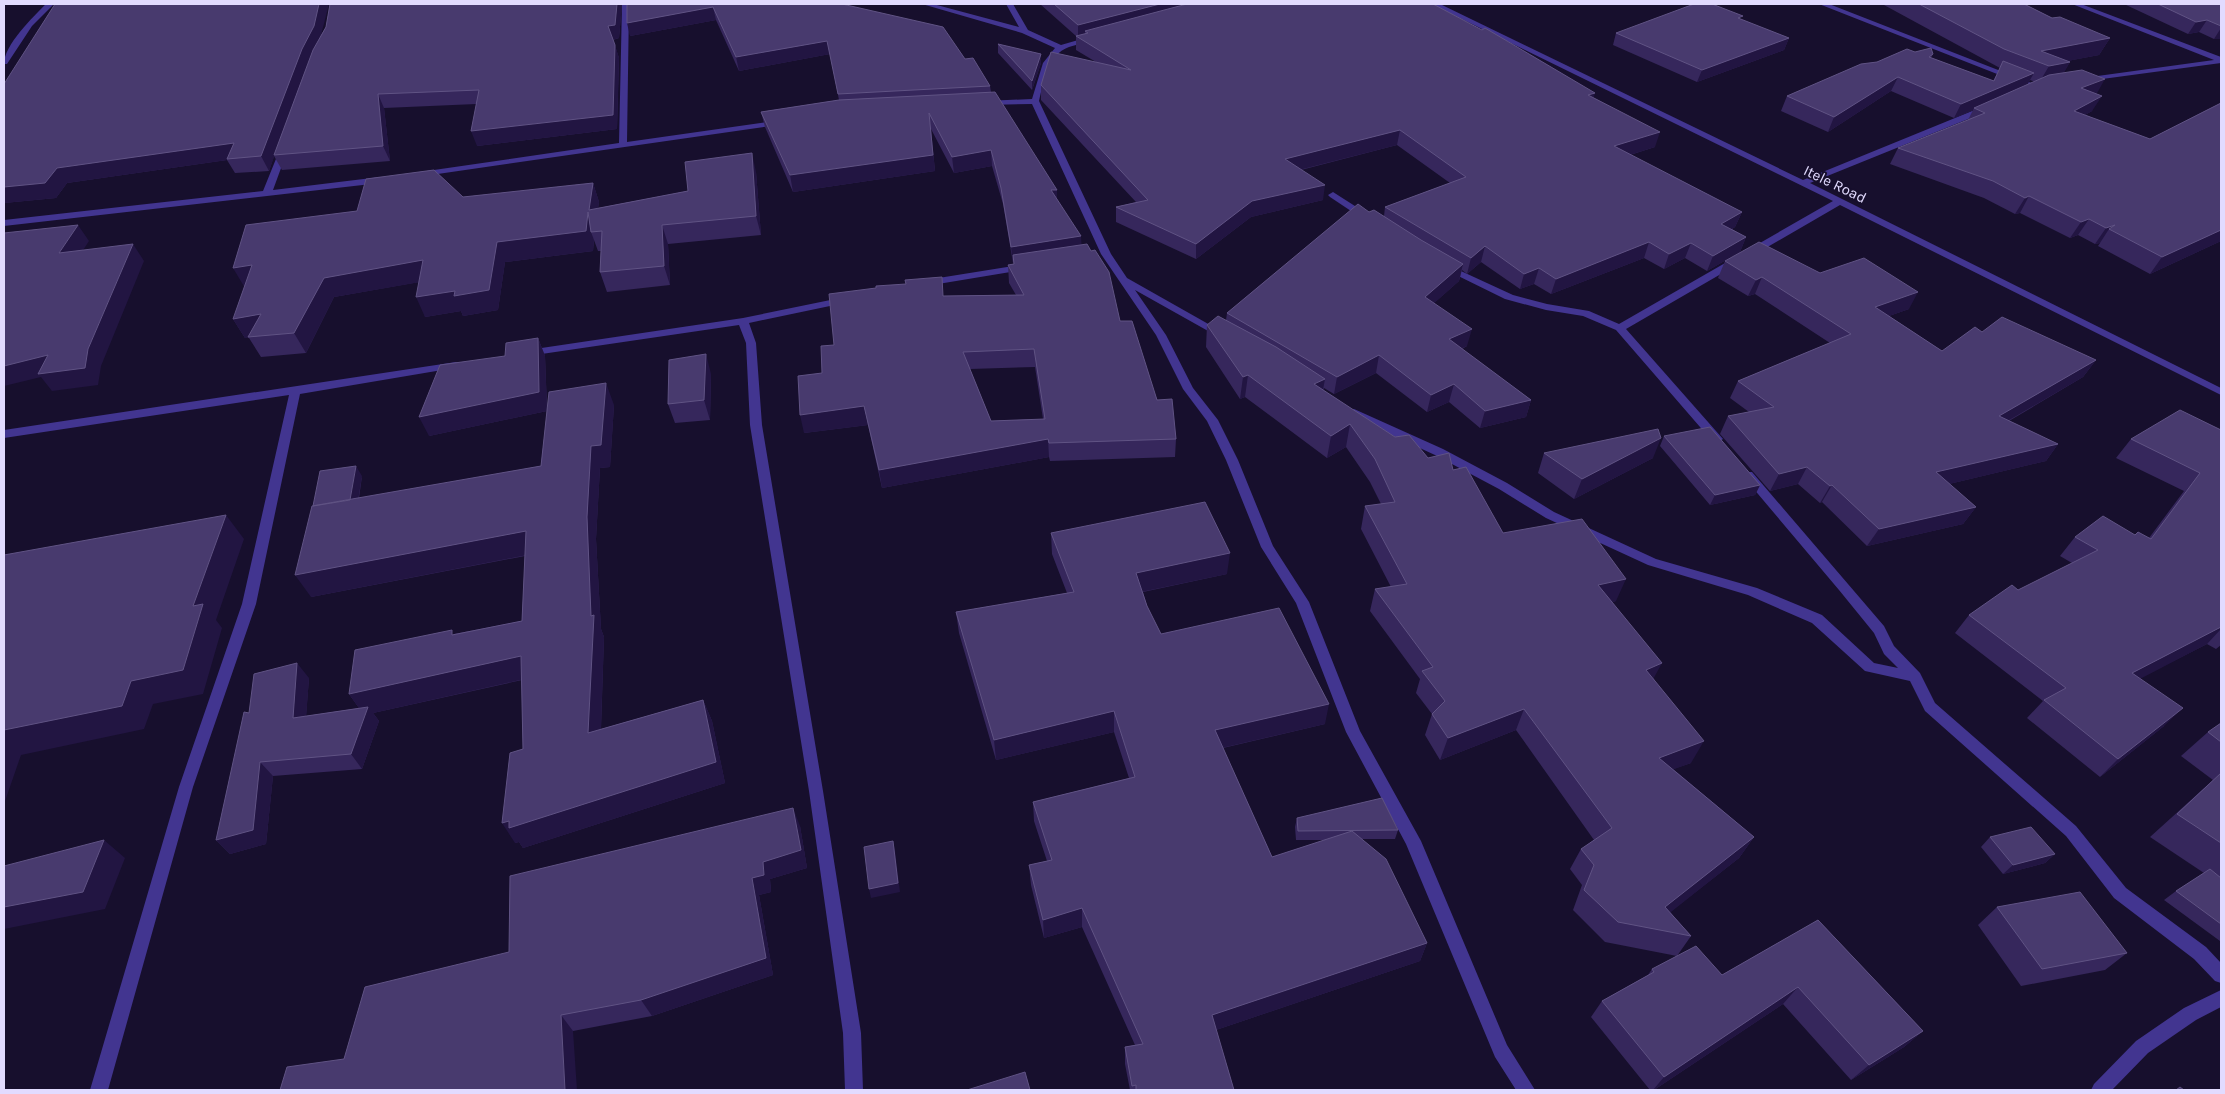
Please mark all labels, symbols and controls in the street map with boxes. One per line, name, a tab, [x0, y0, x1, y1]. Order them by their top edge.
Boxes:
street label: Itele Road	[1801, 161, 1869, 207]

